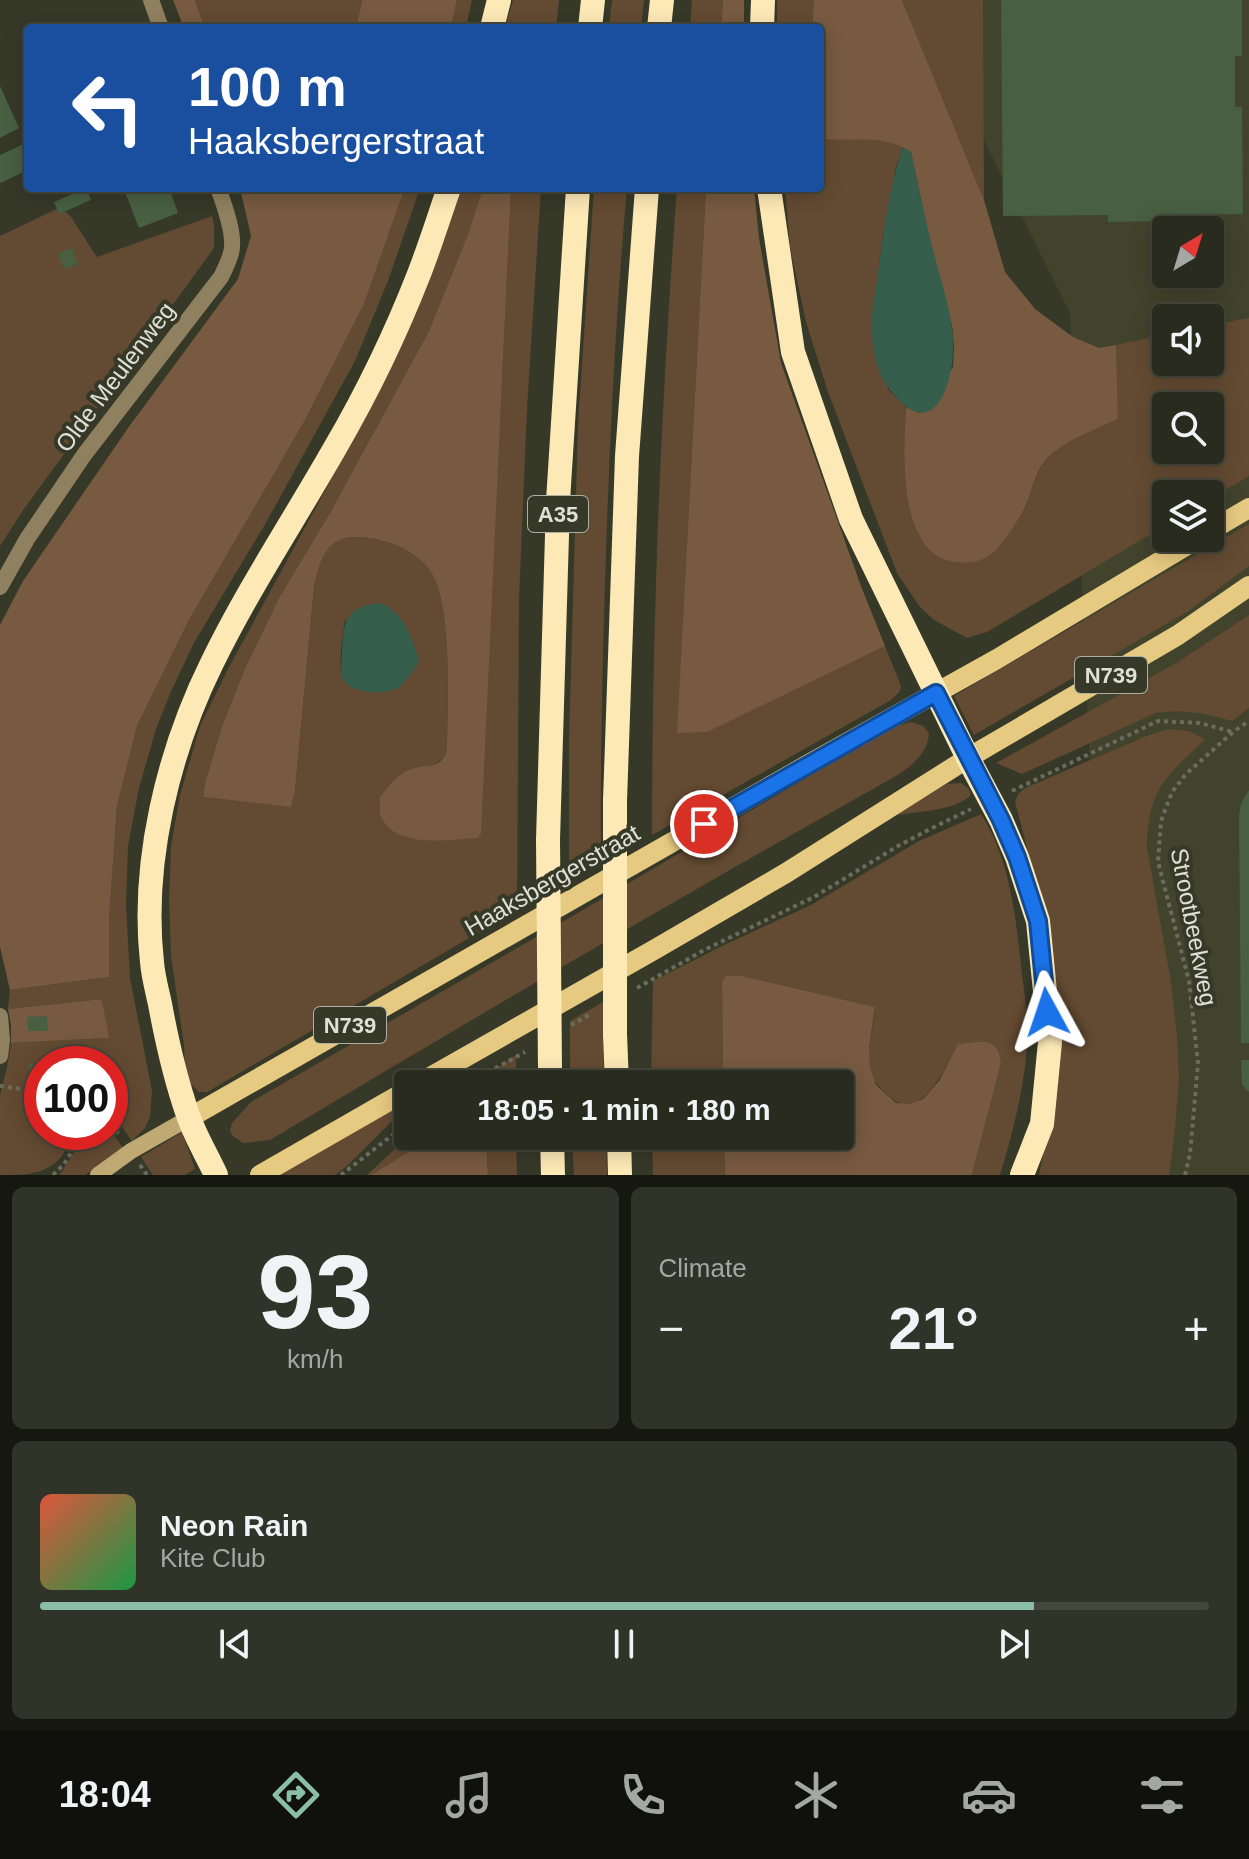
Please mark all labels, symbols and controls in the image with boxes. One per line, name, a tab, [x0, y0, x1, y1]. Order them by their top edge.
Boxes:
text: 100 m	[188, 55, 347, 118]
icon: left	[56, 56, 160, 160]
text: Haaksbergerstraat	[188, 121, 484, 162]
north arrow	[1152, 216, 1224, 288]
map controls	[1152, 216, 1224, 552]
street label: Olde Meulenweg	[50, 297, 180, 457]
button: sound	[1152, 304, 1224, 376]
button: search	[1152, 392, 1224, 464]
button: layers	[1152, 480, 1224, 552]
road number: A35	[528, 496, 588, 532]
road number: N739	[1075, 657, 1147, 693]
pin	[670, 790, 738, 858]
icon: arrive	[682, 802, 726, 846]
street label: Haaksbergerstraat	[460, 819, 645, 941]
street label: Strootbeekweg	[1165, 846, 1223, 1008]
position arrow	[1005, 970, 1089, 1054]
road number: N739	[314, 1007, 386, 1043]
speed limit sign: 100	[24, 1046, 128, 1150]
text: 18:05 · 1 min · 180 m	[477, 1093, 771, 1126]
text: 93	[257, 1234, 373, 1350]
text: Climate	[659, 1253, 747, 1283]
text: 21°	[888, 1295, 979, 1362]
text: −	[659, 1304, 684, 1353]
text: +	[1183, 1304, 1209, 1353]
text: km/h	[287, 1344, 343, 1374]
text: Neon Rain	[160, 1509, 308, 1542]
text: Kite Club	[160, 1543, 266, 1573]
icon: previous	[213, 1622, 257, 1666]
icon: pause	[602, 1622, 646, 1666]
icon: next	[992, 1622, 1036, 1666]
icon: directions	[268, 1767, 324, 1823]
icon: music	[441, 1767, 497, 1823]
icon: phone	[615, 1767, 671, 1823]
icon: climate	[788, 1767, 844, 1823]
icon: car	[961, 1767, 1017, 1823]
icon: filters	[1134, 1767, 1190, 1823]
text: 18:04	[59, 1774, 151, 1815]

